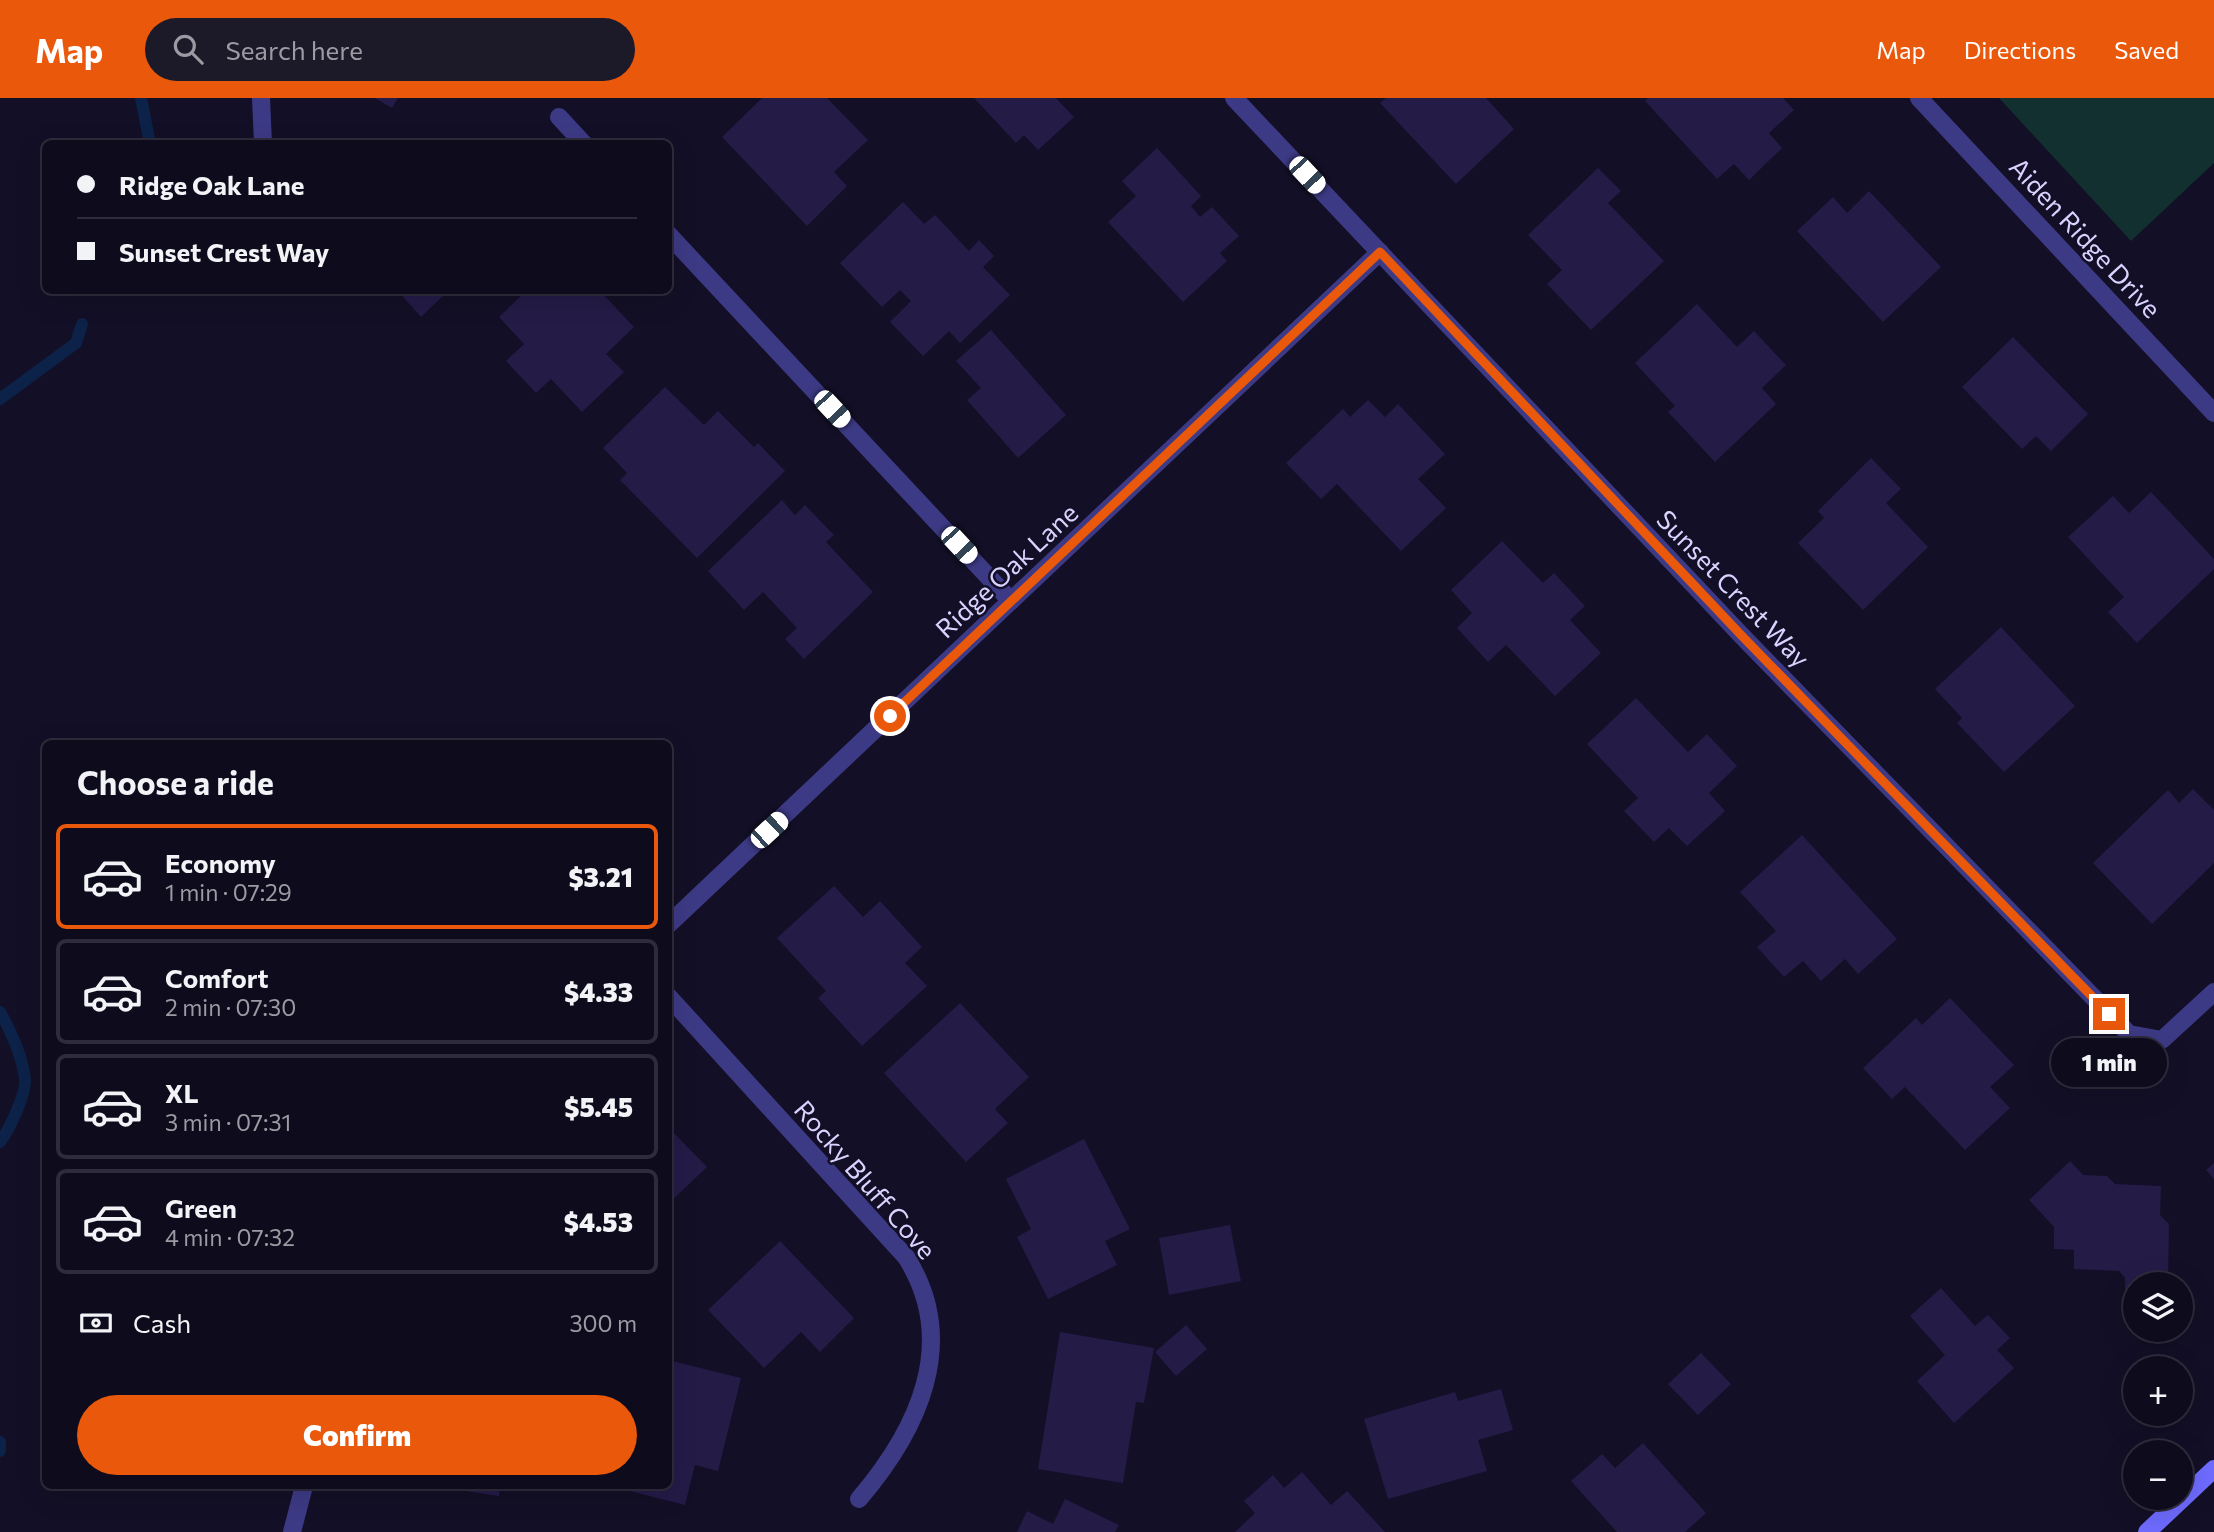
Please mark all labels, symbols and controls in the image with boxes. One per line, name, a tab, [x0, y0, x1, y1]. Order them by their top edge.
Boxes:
search box	[145, 18, 635, 81]
text: Map	[35, 29, 103, 70]
icon: search	[169, 30, 207, 68]
text: Search here	[225, 34, 363, 65]
text: Map	[1876, 35, 1926, 64]
text: Directions	[1964, 35, 2076, 64]
text: Saved	[2114, 35, 2179, 64]
street label: Aiden Ridge Drive	[2004, 150, 2168, 324]
car	[1285, 152, 1330, 198]
text: Ridge Oak Lane	[119, 169, 304, 200]
text: Sunset Crest Way	[119, 236, 329, 267]
car	[810, 386, 855, 432]
street label: Ridge Oak Lane	[929, 496, 1083, 644]
street label: Sunset Crest Way	[1651, 503, 1817, 673]
car	[937, 522, 982, 568]
route start	[874, 700, 906, 732]
text: Choose a ride	[77, 762, 274, 802]
car	[747, 808, 792, 852]
icon: car	[81, 845, 144, 908]
text: Economy	[165, 847, 276, 878]
text: $3.21	[568, 861, 633, 892]
text: 1 min · 07:29	[165, 878, 292, 906]
icon: car	[81, 960, 144, 1023]
text: Comfort	[165, 962, 268, 993]
text: $4.33	[564, 976, 633, 1007]
text: 2 min · 07:30	[165, 993, 296, 1021]
route end	[2093, 998, 2125, 1030]
callout: 1 min	[2051, 1038, 2167, 1088]
text: 1 min	[2081, 1048, 2137, 1076]
icon: car	[81, 1075, 144, 1138]
text: XL	[165, 1077, 199, 1108]
text: $5.45	[564, 1091, 633, 1122]
street label: Rocky Bluff Cove	[789, 1093, 943, 1265]
text: 3 min · 07:31	[165, 1108, 291, 1136]
icon: car	[81, 1190, 144, 1253]
text: Green	[165, 1192, 237, 1223]
text: $4.53	[564, 1206, 633, 1237]
text: 4 min · 07:32	[165, 1223, 295, 1251]
map controls	[2123, 1272, 2193, 1510]
button: layers	[2123, 1272, 2193, 1342]
icon: cash	[77, 1304, 115, 1342]
text: Cash	[133, 1307, 191, 1338]
text: 300 m	[569, 1309, 637, 1337]
button: +	[2123, 1356, 2193, 1426]
button: Confirm	[77, 1395, 637, 1475]
button: −	[2123, 1440, 2193, 1510]

